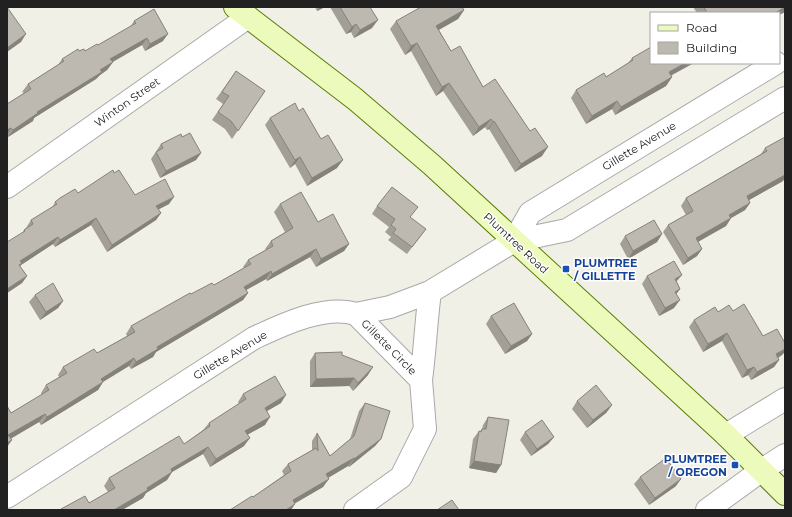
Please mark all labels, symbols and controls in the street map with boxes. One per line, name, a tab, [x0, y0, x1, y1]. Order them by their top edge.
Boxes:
legend	[650, 12, 780, 64]
text: Road	[686, 20, 717, 35]
text: Building	[686, 40, 737, 55]
street label: Winton Street	[91, 74, 163, 130]
street label: Gillette Avenue	[600, 118, 679, 174]
street label: Plumtree Road	[481, 209, 551, 277]
place label: PLUMTREE / GILLETTE	[573, 256, 637, 283]
marker: PLUMTREE / GILLETTE	[561, 264, 571, 274]
street label: Gillette Circle	[358, 316, 420, 378]
street label: Gillette Avenue	[191, 327, 270, 383]
place label: PLUMTREE / OREGON	[664, 452, 727, 479]
marker: PLUMTREE / OREGON	[730, 460, 740, 470]

